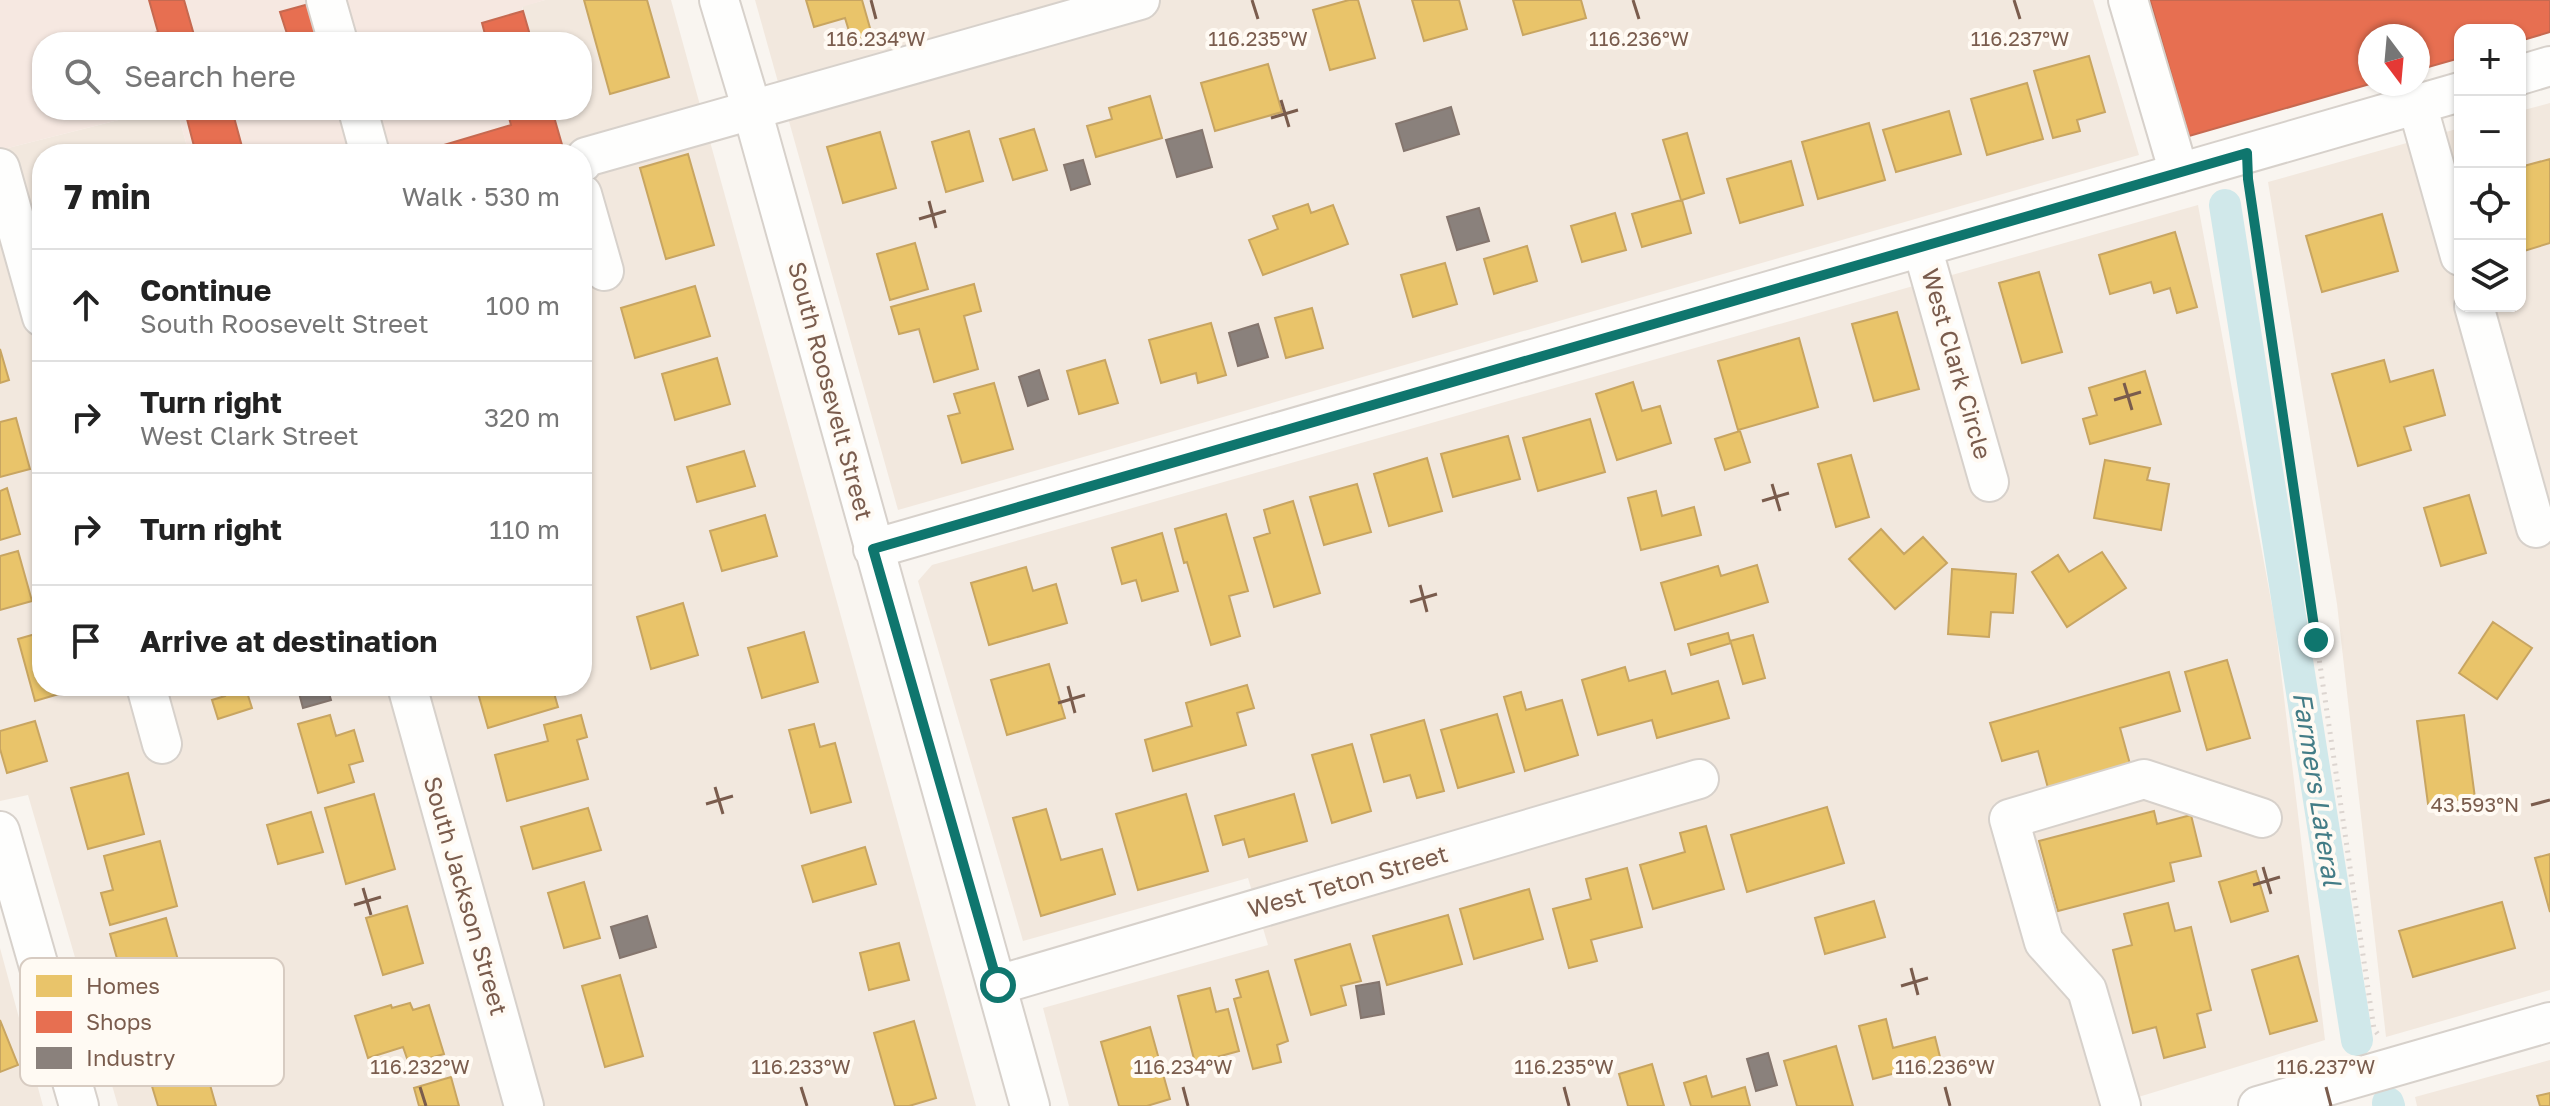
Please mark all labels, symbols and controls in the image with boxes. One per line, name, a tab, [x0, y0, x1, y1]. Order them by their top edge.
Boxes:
north arrow	[2358, 24, 2430, 96]
map controls	[2454, 24, 2526, 312]
button: +	[2454, 24, 2526, 96]
text: 116.234°W	[827, 26, 926, 50]
text: 116.235°W	[1208, 26, 1308, 50]
text: 116.236°W	[1589, 26, 1689, 50]
text: 116.237°W	[1971, 26, 2069, 50]
search box	[32, 32, 592, 120]
icon: search	[60, 54, 104, 98]
text: Search here	[124, 58, 296, 94]
button: −	[2454, 96, 2526, 168]
button: locate	[2454, 168, 2526, 240]
text: 7 min	[64, 176, 151, 216]
text: Walk · 530 m	[402, 181, 560, 212]
button: layers	[2454, 240, 2526, 312]
street label: South Roosevelt Street	[783, 258, 880, 523]
street label: West Clark Circle	[1916, 265, 1999, 462]
text: Continue	[140, 272, 271, 308]
icon: ahead	[64, 283, 108, 327]
text: 100 m	[486, 290, 560, 321]
text: South Roosevelt Street	[140, 308, 429, 339]
text: Turn right	[140, 384, 282, 420]
icon: right	[64, 395, 108, 439]
text: 320 m	[484, 402, 560, 433]
text: West Clark Street	[140, 420, 359, 451]
icon: right	[64, 507, 108, 551]
text: Turn right	[140, 511, 282, 547]
text: 110 m	[489, 514, 560, 545]
icon: arrive	[64, 619, 108, 663]
route end	[2298, 622, 2334, 658]
text: Arrive at destination	[140, 623, 437, 659]
water label: Farmers Lateral	[2287, 690, 2348, 890]
street label: South Jackson Street	[418, 773, 514, 1018]
text: 43.593°N	[2431, 792, 2519, 816]
street label: West Teton Street	[1244, 838, 1451, 923]
legend	[20, 958, 284, 1086]
route start	[980, 967, 1016, 1003]
text: Homes	[86, 972, 160, 999]
text: Shops	[86, 1008, 152, 1035]
text: Industry	[86, 1044, 175, 1071]
text: 116.232°W	[370, 1054, 470, 1078]
text: 116.233°W	[751, 1054, 851, 1078]
text: 116.234°W	[1134, 1054, 1233, 1078]
text: 116.235°W	[1514, 1054, 1614, 1078]
text: 116.236°W	[1895, 1054, 1995, 1078]
text: 116.237°W	[2277, 1054, 2375, 1078]

